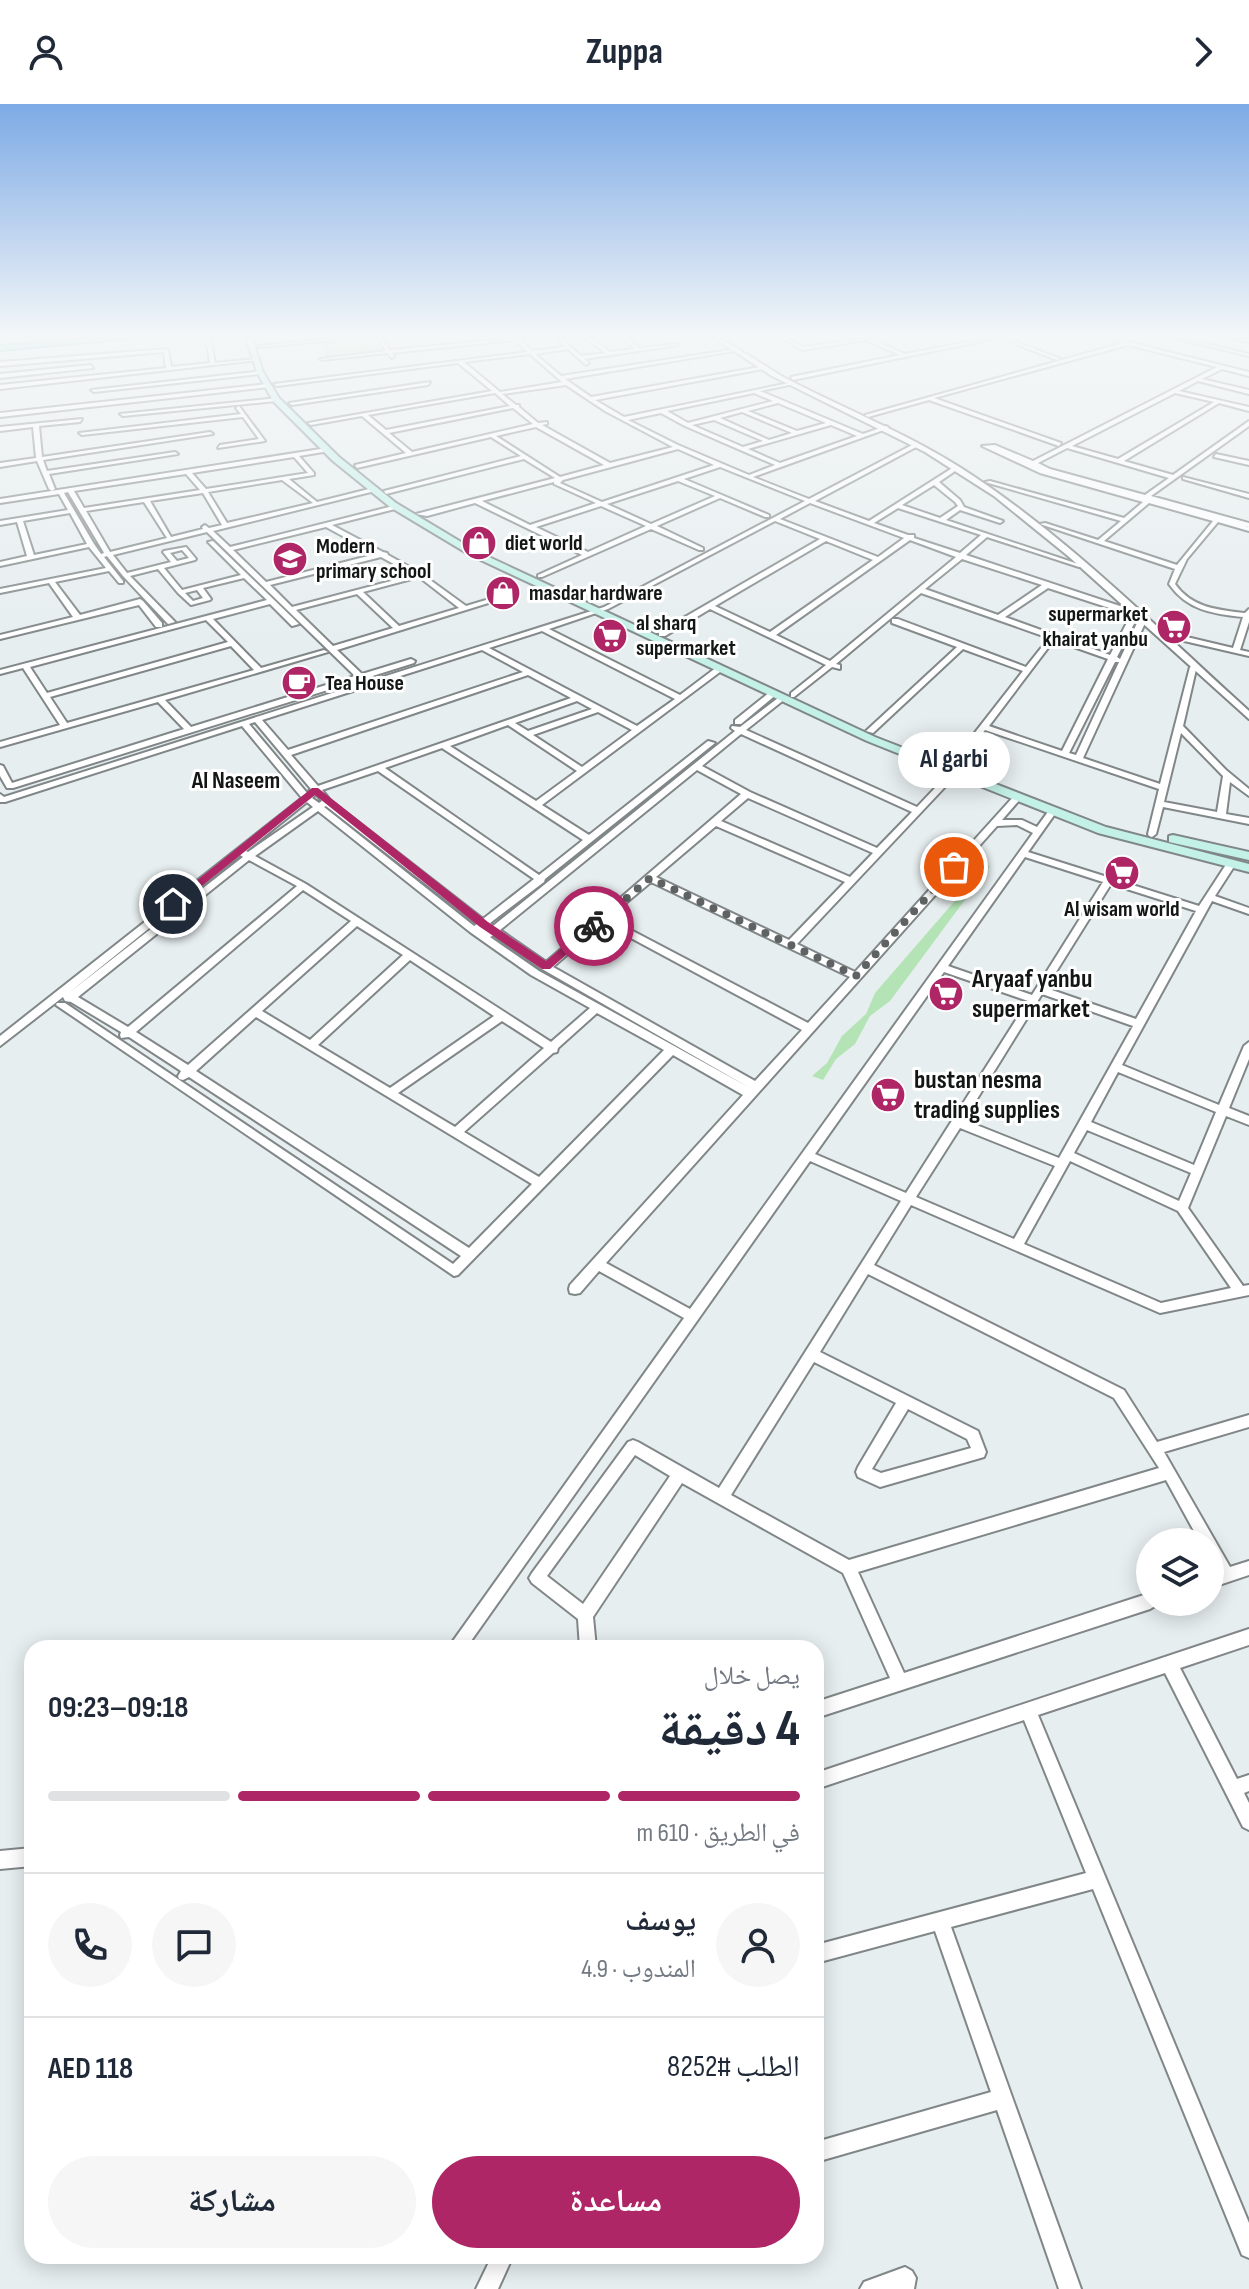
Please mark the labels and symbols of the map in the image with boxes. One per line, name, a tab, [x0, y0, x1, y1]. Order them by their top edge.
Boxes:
shop icon: diet world	[460, 524, 498, 562]
place label: diet world	[505, 530, 583, 557]
place label: Modern primary school	[316, 533, 431, 585]
school or university icon: Modern primary school	[271, 540, 309, 578]
shop icon: masdar hardware	[484, 574, 522, 612]
place label: masdar hardware	[529, 580, 663, 607]
place label: supermarket khairat yanbu	[1042, 601, 1148, 653]
supermarket icon: supermarket khairat yanbu	[1155, 608, 1193, 646]
place label: al sharq supermarket	[636, 610, 736, 662]
supermarket icon: al sharq supermarket	[591, 617, 629, 655]
cafe icon: Tea House	[280, 664, 318, 702]
place label: Tea House	[325, 670, 404, 697]
callout: Al garbi	[898, 731, 1010, 787]
district label: Al Naseem	[191, 766, 280, 795]
pin	[920, 833, 988, 901]
supermarket icon: Al wisam world	[1103, 854, 1141, 892]
pin	[139, 870, 207, 938]
courier	[554, 886, 634, 966]
place label: Al wisam world	[1063, 896, 1180, 923]
place label: Aryaaf yanbu supermarket	[971, 964, 1092, 1025]
supermarket icon: Aryaaf yanbu supermarket	[927, 975, 965, 1013]
place label: bustan nesma trading supplies	[914, 1065, 1060, 1126]
supermarket icon: bustan nesma trading supplies	[869, 1076, 907, 1114]

